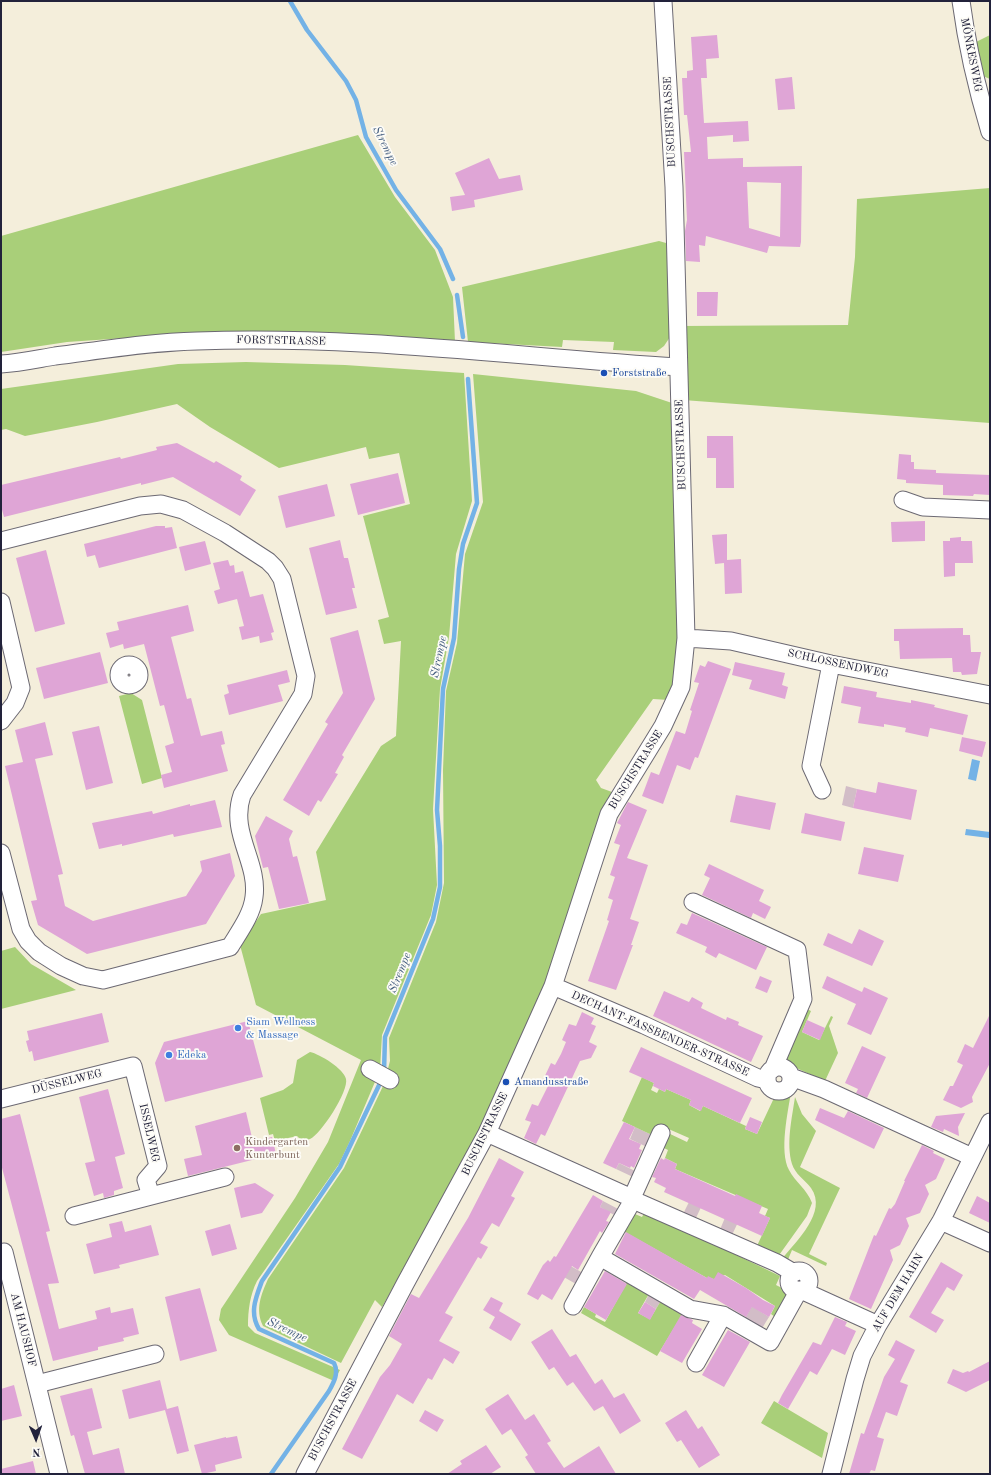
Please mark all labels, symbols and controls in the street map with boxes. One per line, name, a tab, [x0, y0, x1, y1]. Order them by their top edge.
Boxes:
street label: MÖNKESWEG	[957, 17, 985, 93]
street label: BUSCHSTRASSE	[661, 76, 679, 168]
water label: Strempe	[369, 124, 401, 168]
street label: FORSTSTRASSE	[236, 334, 326, 348]
place label: Forststraße	[612, 366, 667, 380]
marker: Forststraße	[599, 368, 609, 378]
street label: BUSCHSTRASSE	[673, 399, 689, 491]
water label: Strempe	[428, 635, 450, 679]
street label: SCHLOSSENDWEG	[786, 647, 890, 681]
street label: BUSCHSTRASSE	[606, 728, 666, 812]
water label: Strempe	[385, 951, 415, 995]
street label: DECHANT-FASSBENDER-STRASSE	[569, 989, 751, 1079]
place label: Siam Wellness & Massage	[246, 1015, 315, 1041]
marker: Siam Wellness & Massage	[233, 1023, 243, 1033]
place label: Edeka	[177, 1048, 207, 1062]
marker: Edeka	[164, 1050, 174, 1060]
street label: DÜSSELWEG	[31, 1067, 103, 1097]
place label: Amandusstraße	[514, 1075, 588, 1089]
marker: Amandusstraße	[501, 1077, 511, 1087]
street label: BUSCHSTRASSE	[459, 1090, 511, 1178]
street label: ISSELWEG	[136, 1102, 162, 1164]
place label: Kindergarten Kunterbunt	[245, 1135, 308, 1161]
marker: Kindergarten Kunterbunt	[232, 1143, 242, 1153]
street label: AUF DEM HAHN	[869, 1251, 927, 1335]
street label: AM HAUSHOF	[7, 1291, 39, 1369]
water label: Strempe	[265, 1315, 309, 1345]
street label: BUSCHSTRASSE	[306, 1377, 360, 1463]
north arrow	[16, 1419, 56, 1459]
text: N	[32, 1446, 41, 1457]

